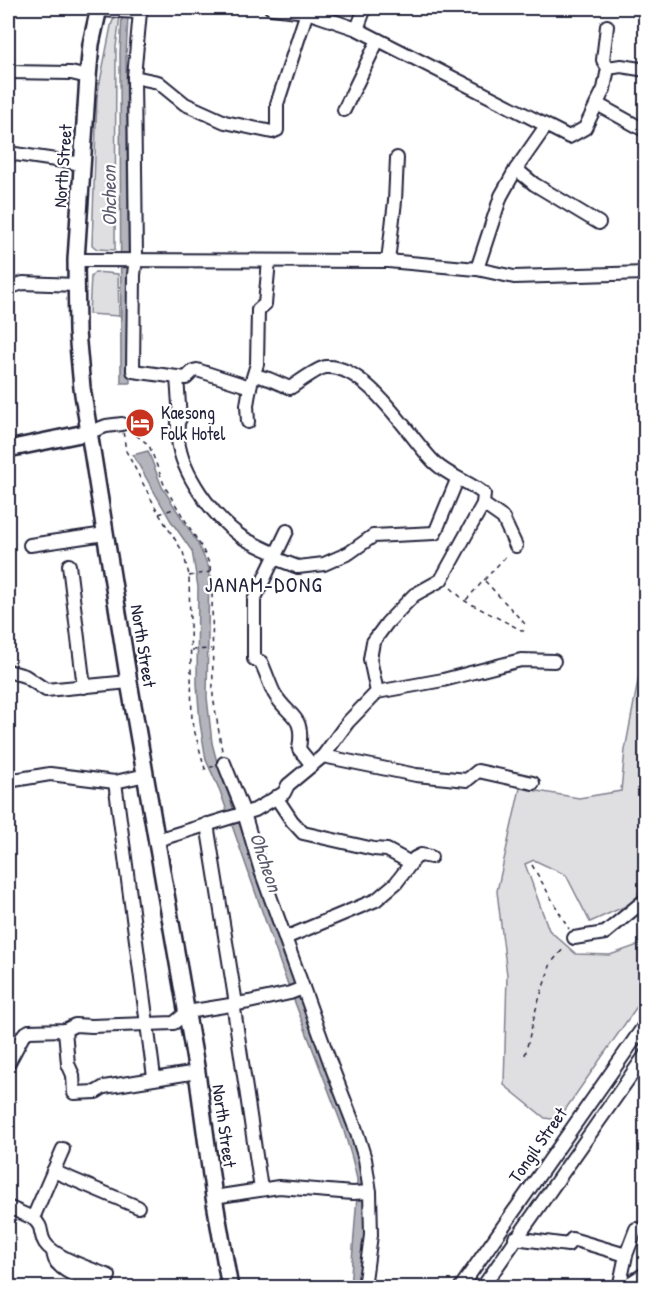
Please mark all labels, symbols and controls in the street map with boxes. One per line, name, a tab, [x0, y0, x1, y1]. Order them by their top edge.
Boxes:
street label: North Street	[47, 123, 78, 209]
water label: Ohcheon	[94, 163, 123, 227]
place label: Kaesong Folk Hotel	[160, 400, 225, 446]
hotel icon: Kaesong Folk Hotel	[124, 407, 156, 439]
district label: JANAM-DONG	[205, 570, 323, 599]
street label: North Street	[125, 603, 163, 690]
water label: Ohcheon	[244, 829, 290, 897]
street label: North Street	[206, 1083, 243, 1170]
street label: Tongil Street	[502, 1101, 573, 1187]

